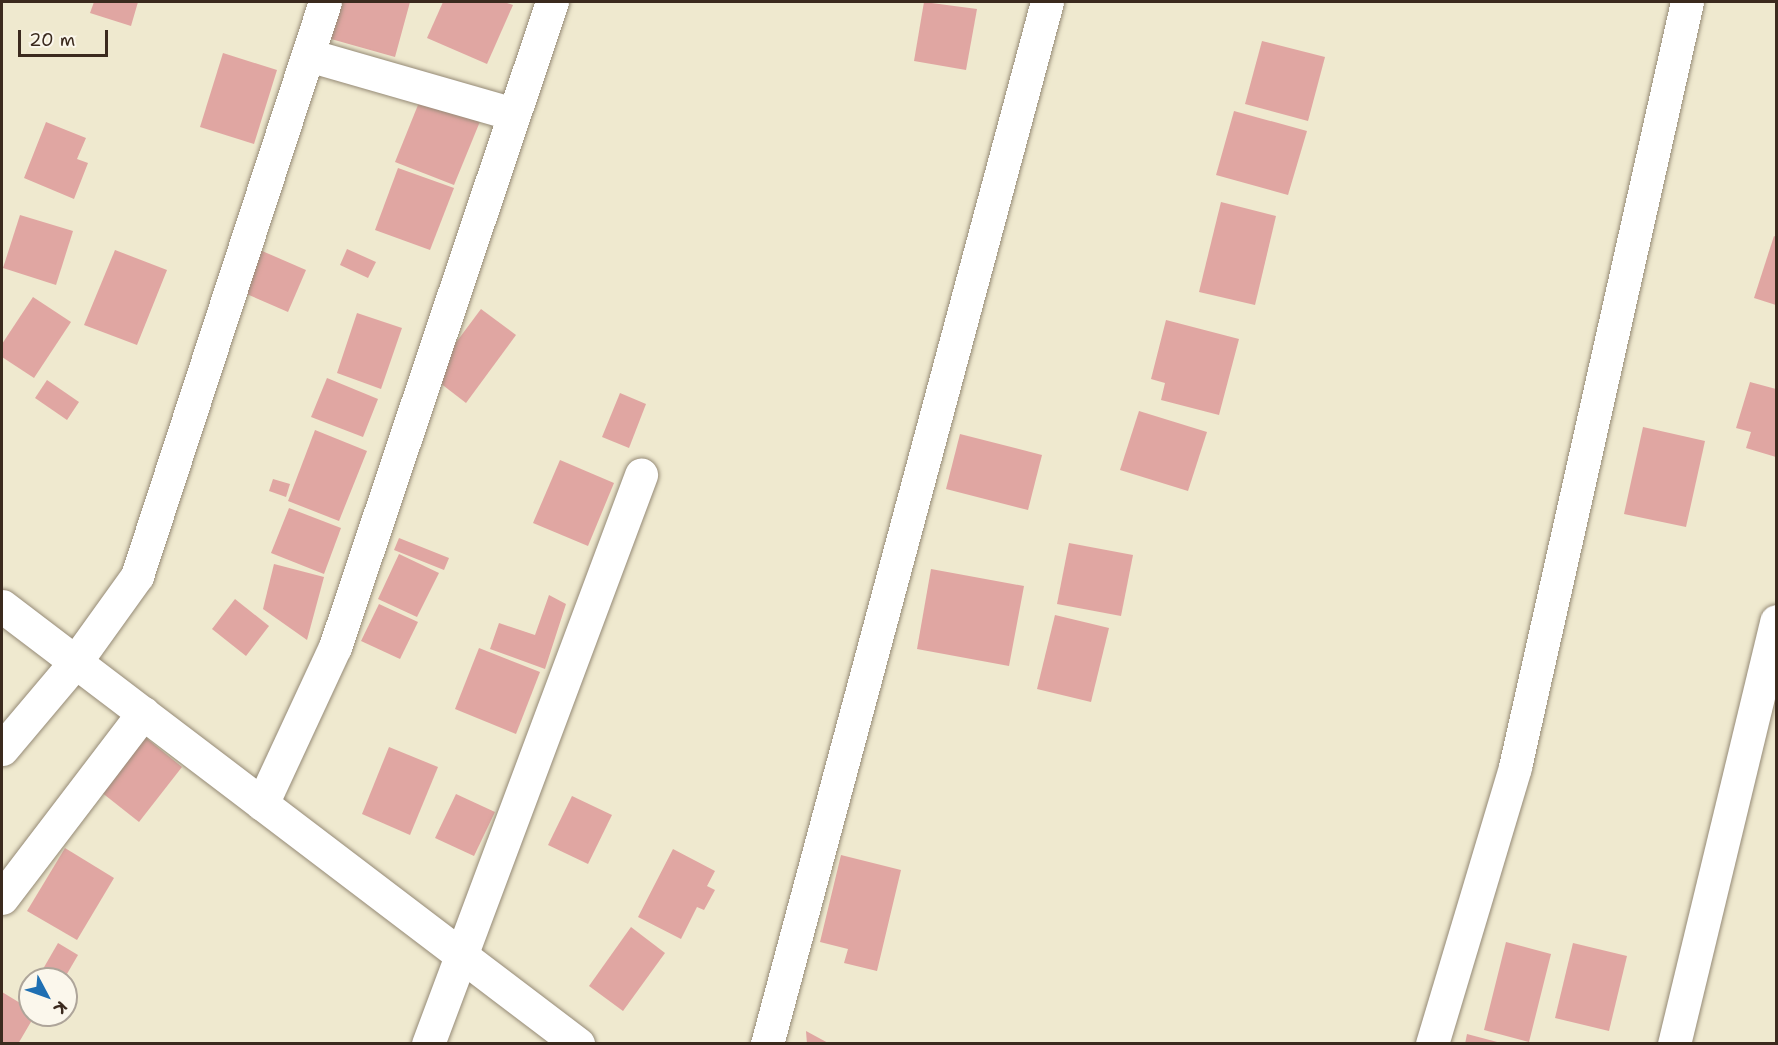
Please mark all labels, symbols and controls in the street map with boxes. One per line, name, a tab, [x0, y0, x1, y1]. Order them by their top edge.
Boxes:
scale bar	[21, 18, 111, 56]
text: 20 m	[29, 28, 75, 52]
north arrow	[18, 967, 78, 1027]
text: K	[49, 997, 72, 1019]

